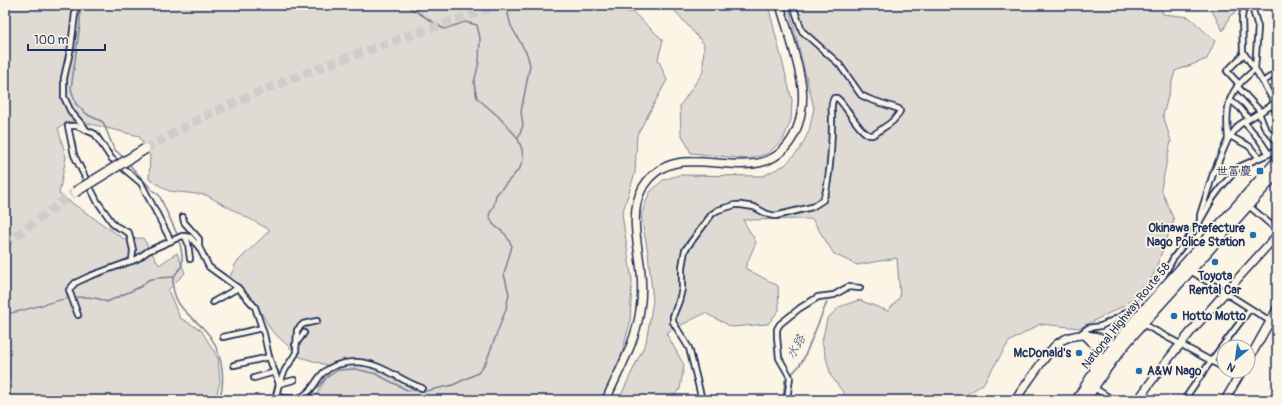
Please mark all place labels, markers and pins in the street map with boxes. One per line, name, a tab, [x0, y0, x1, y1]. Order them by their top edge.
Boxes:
place label: 世冨慶	[1216, 164, 1252, 179]
marker: 世冨慶	[1255, 166, 1265, 176]
place label: Okinawa Prefecture Nago Police Station	[1146, 221, 1246, 250]
marker: Okinawa Prefecture Nago Police Station	[1248, 230, 1258, 240]
marker: Toyota Rental Car	[1210, 257, 1220, 267]
place label: Toyota Rental Car	[1189, 269, 1242, 298]
place label: Hotto Motto	[1182, 309, 1247, 324]
marker: Hotto Motto	[1169, 311, 1179, 321]
place label: McDonald's	[1014, 346, 1072, 361]
marker: McDonald's	[1074, 348, 1084, 358]
place label: A&W Nago	[1147, 364, 1202, 379]
marker: A&W Nago	[1134, 366, 1144, 376]

